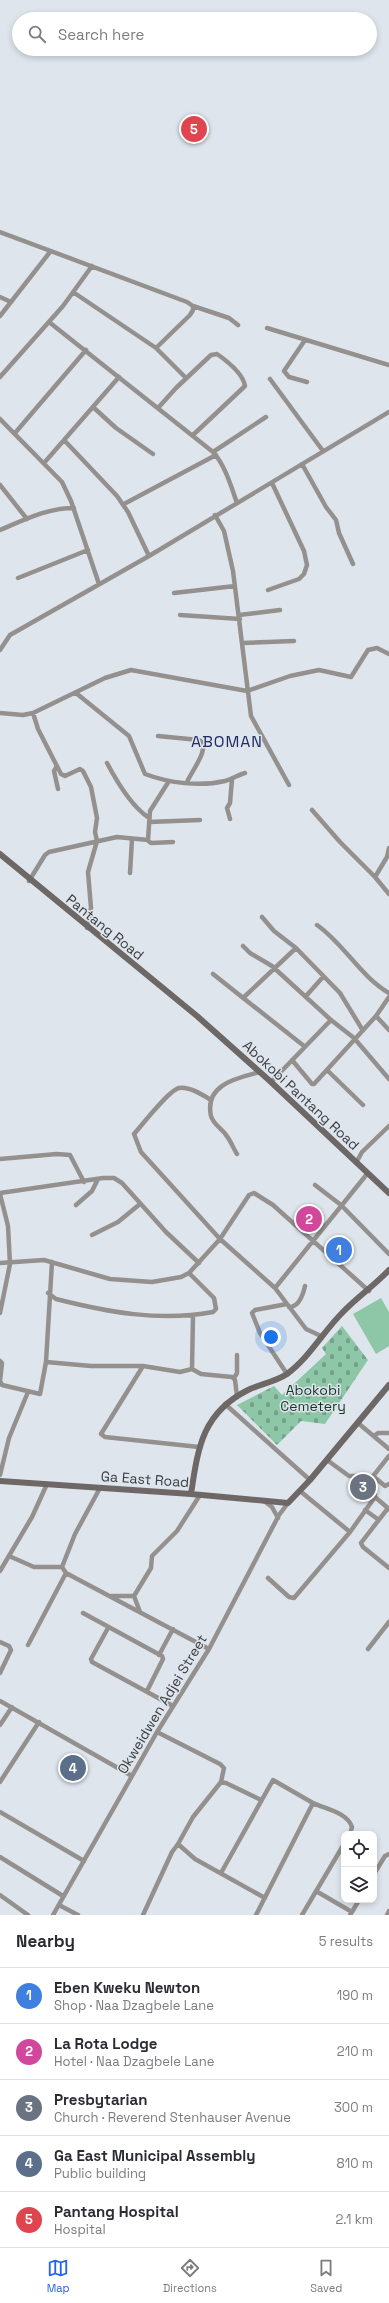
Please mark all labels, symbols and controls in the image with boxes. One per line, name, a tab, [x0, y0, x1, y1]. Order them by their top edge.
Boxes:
search box	[12, 12, 377, 56]
icon: search	[26, 23, 48, 45]
text: Search here	[58, 25, 144, 44]
pin: 5	[181, 114, 207, 144]
district label: ABOMAN	[191, 731, 263, 752]
street label: Pantang Road	[63, 890, 147, 964]
street label: Abokobi Pantang Road	[239, 1036, 363, 1154]
pin: 2	[296, 1204, 322, 1234]
pin: 1	[326, 1235, 352, 1265]
your location	[261, 1327, 281, 1347]
park label: Abokobi Cemetery	[280, 1381, 346, 1415]
street label: Ga East Road	[100, 1467, 190, 1491]
pin: 3	[350, 1472, 376, 1502]
street label: Okweidwen Adjei Street	[113, 1631, 211, 1777]
pin: 4	[60, 1753, 86, 1783]
map controls	[341, 1831, 377, 1903]
button: locate	[341, 1831, 377, 1867]
button: layers	[341, 1867, 377, 1903]
text: Nearby	[16, 1930, 75, 1952]
text: 5 results	[319, 1933, 373, 1950]
text: Eben Kweku Newton	[54, 1978, 200, 1997]
text: 1	[26, 1987, 32, 2004]
text: 190 m	[337, 1987, 373, 2004]
text: Shop · Naa Dzagbele Lane	[54, 1997, 214, 2014]
text: La Rota Lodge	[54, 2034, 157, 2053]
text: 2	[25, 2043, 33, 2060]
text: 210 m	[337, 2043, 373, 2060]
text: Hotel · Naa Dzagbele Lane	[54, 2053, 215, 2070]
text: Presbytarian	[54, 2090, 147, 2109]
text: 3	[25, 2099, 33, 2116]
text: 300 m	[334, 2099, 373, 2116]
text: Church · Reverend Stenhauser Avenue	[54, 2109, 291, 2126]
text: Ga East Municipal Assembly	[54, 2146, 256, 2165]
text: 4	[25, 2155, 33, 2172]
text: 810 m	[337, 2155, 373, 2172]
text: Public building	[54, 2165, 146, 2182]
text: Pantang Hospital	[54, 2202, 179, 2221]
text: 5	[25, 2211, 33, 2228]
text: 2.1 km	[335, 2211, 373, 2228]
text: Hospital	[54, 2221, 106, 2238]
tab: Map	[47, 2257, 70, 2295]
tab: Directions	[163, 2257, 217, 2295]
tab: Saved	[310, 2257, 342, 2295]

